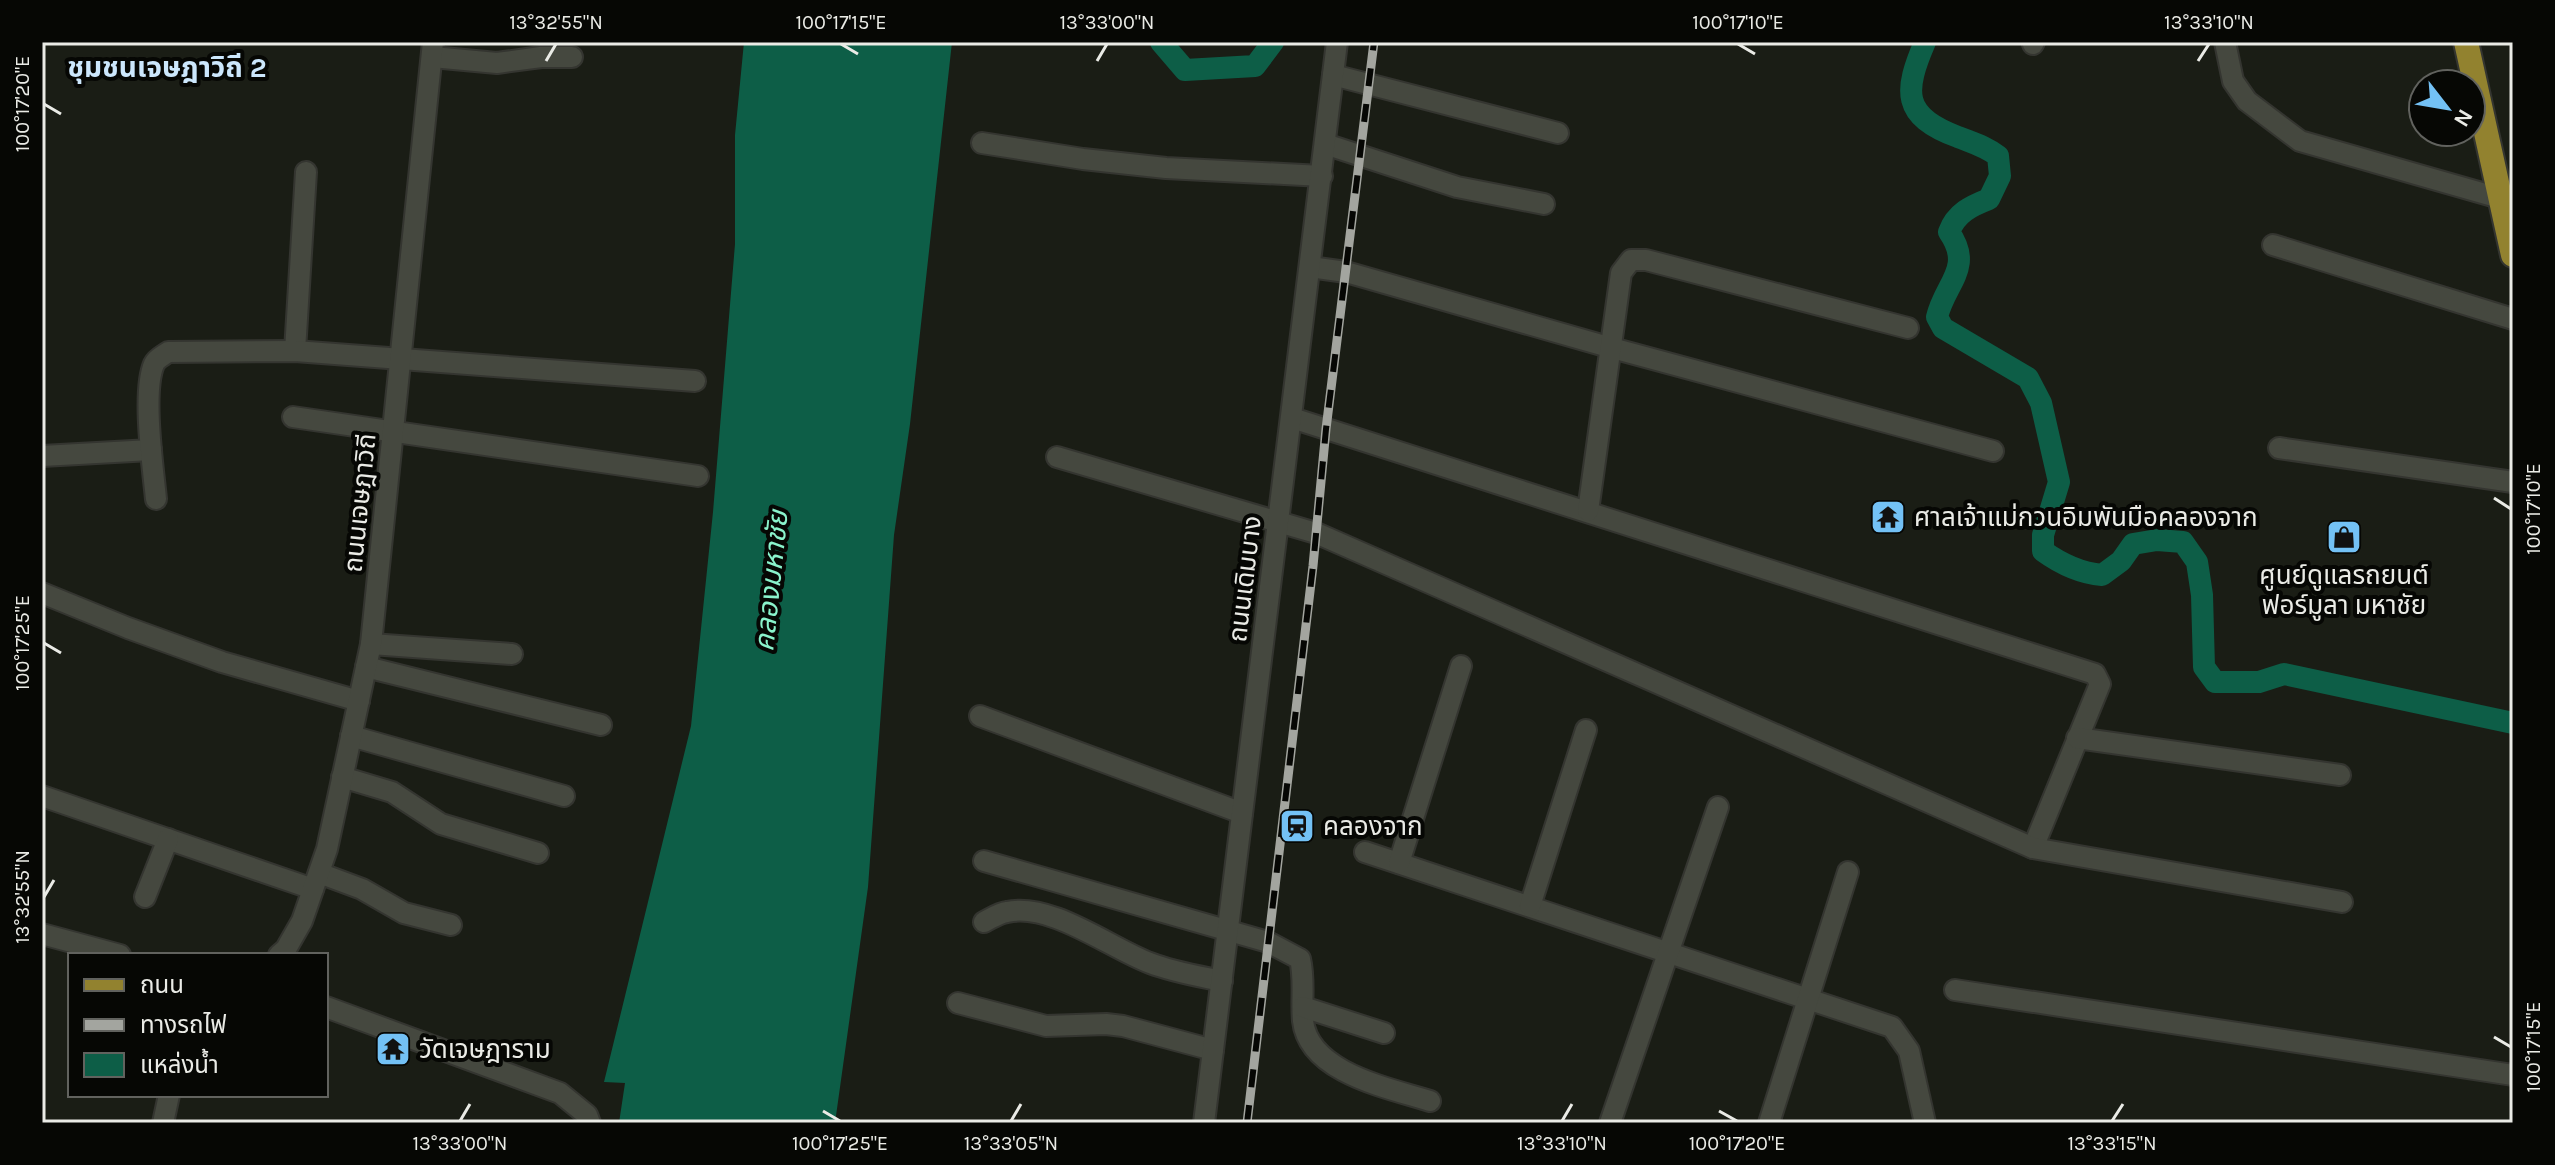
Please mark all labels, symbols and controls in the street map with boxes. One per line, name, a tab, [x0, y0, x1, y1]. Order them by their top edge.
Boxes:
text: 13°32'55"N	[509, 11, 603, 34]
text: 100°17'15"E	[795, 11, 887, 34]
text: 13°33'00"N	[1059, 11, 1155, 34]
text: 100°17'10"E	[1692, 11, 1784, 34]
text: 13°33'10"N	[2164, 11, 2254, 34]
district label: ชุมชนเจษฎาวิถี 2	[67, 51, 267, 84]
text: 100°17'20"E	[11, 56, 34, 152]
north arrow	[2407, 68, 2487, 148]
text: N	[2448, 104, 2478, 131]
street label: ถนนเจษฎาวิถี	[337, 432, 383, 574]
text: 100°17'10"E	[2522, 463, 2545, 555]
temple icon: ศาลเจ้าแม่กวนอิมพันมือคลองจาก	[1869, 498, 1907, 536]
place label: ศาลเจ้าแม่กวนอิมพันมือคลองจาก	[1914, 502, 2258, 533]
water label: คลองมหาชัย	[747, 507, 795, 653]
street label: ถนนเดิมบาง	[1222, 514, 1268, 644]
shop icon: ศูนย์ดูแลรถยนต์ ฟอร์มูลา มหาชัย	[2325, 518, 2363, 556]
place label: ศูนย์ดูแลรถยนต์ ฟอร์มูลา มหาชัย	[2259, 560, 2429, 621]
text: 100°17'25"E	[11, 595, 34, 691]
station icon: คลองจาก	[1278, 807, 1316, 845]
place label: คลองจาก	[1323, 811, 1423, 842]
text: 13°32'55"N	[11, 850, 34, 944]
legend	[68, 953, 328, 1097]
text: ถนน	[140, 971, 184, 999]
text: 100°17'15"E	[2522, 1001, 2545, 1093]
text: ทางรถไฟ	[140, 1011, 227, 1039]
temple icon: วัดเจษฎาราม	[374, 1030, 412, 1068]
place label: วัดเจษฎาราม	[419, 1034, 551, 1065]
text: แหล่งน้ำ	[140, 1048, 219, 1079]
text: 13°33'00"N	[412, 1132, 508, 1155]
text: 100°17'25"E	[792, 1132, 888, 1155]
text: 13°33'05"N	[964, 1132, 1058, 1155]
text: 13°33'10"N	[1517, 1132, 1607, 1155]
text: 100°17'20"E	[1689, 1132, 1785, 1155]
text: 13°33'15"N	[2067, 1132, 2157, 1155]

